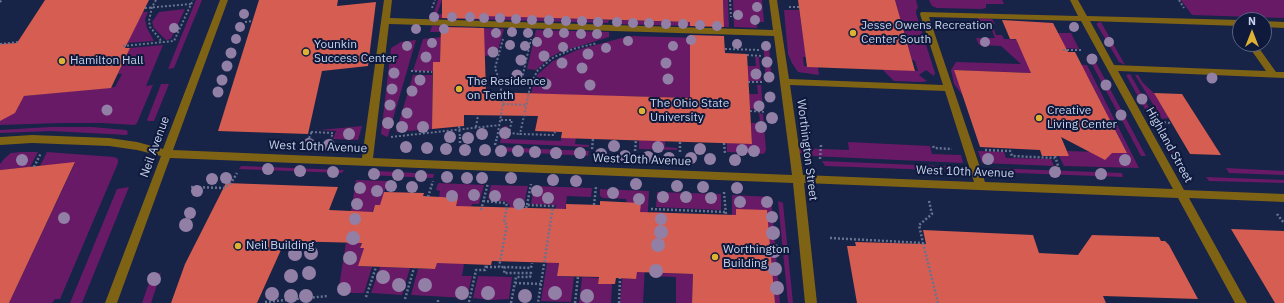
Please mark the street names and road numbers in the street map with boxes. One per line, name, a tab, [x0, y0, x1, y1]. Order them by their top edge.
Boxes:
street label: Worthington Street	[794, 98, 820, 202]
street label: Highland Street	[1142, 105, 1196, 185]
street label: Neil Avenue	[137, 114, 173, 180]
street label: West 10th Avenue	[269, 138, 367, 156]
street label: West 10th Avenue	[593, 151, 691, 169]
street label: West 10th Avenue	[916, 163, 1014, 181]

